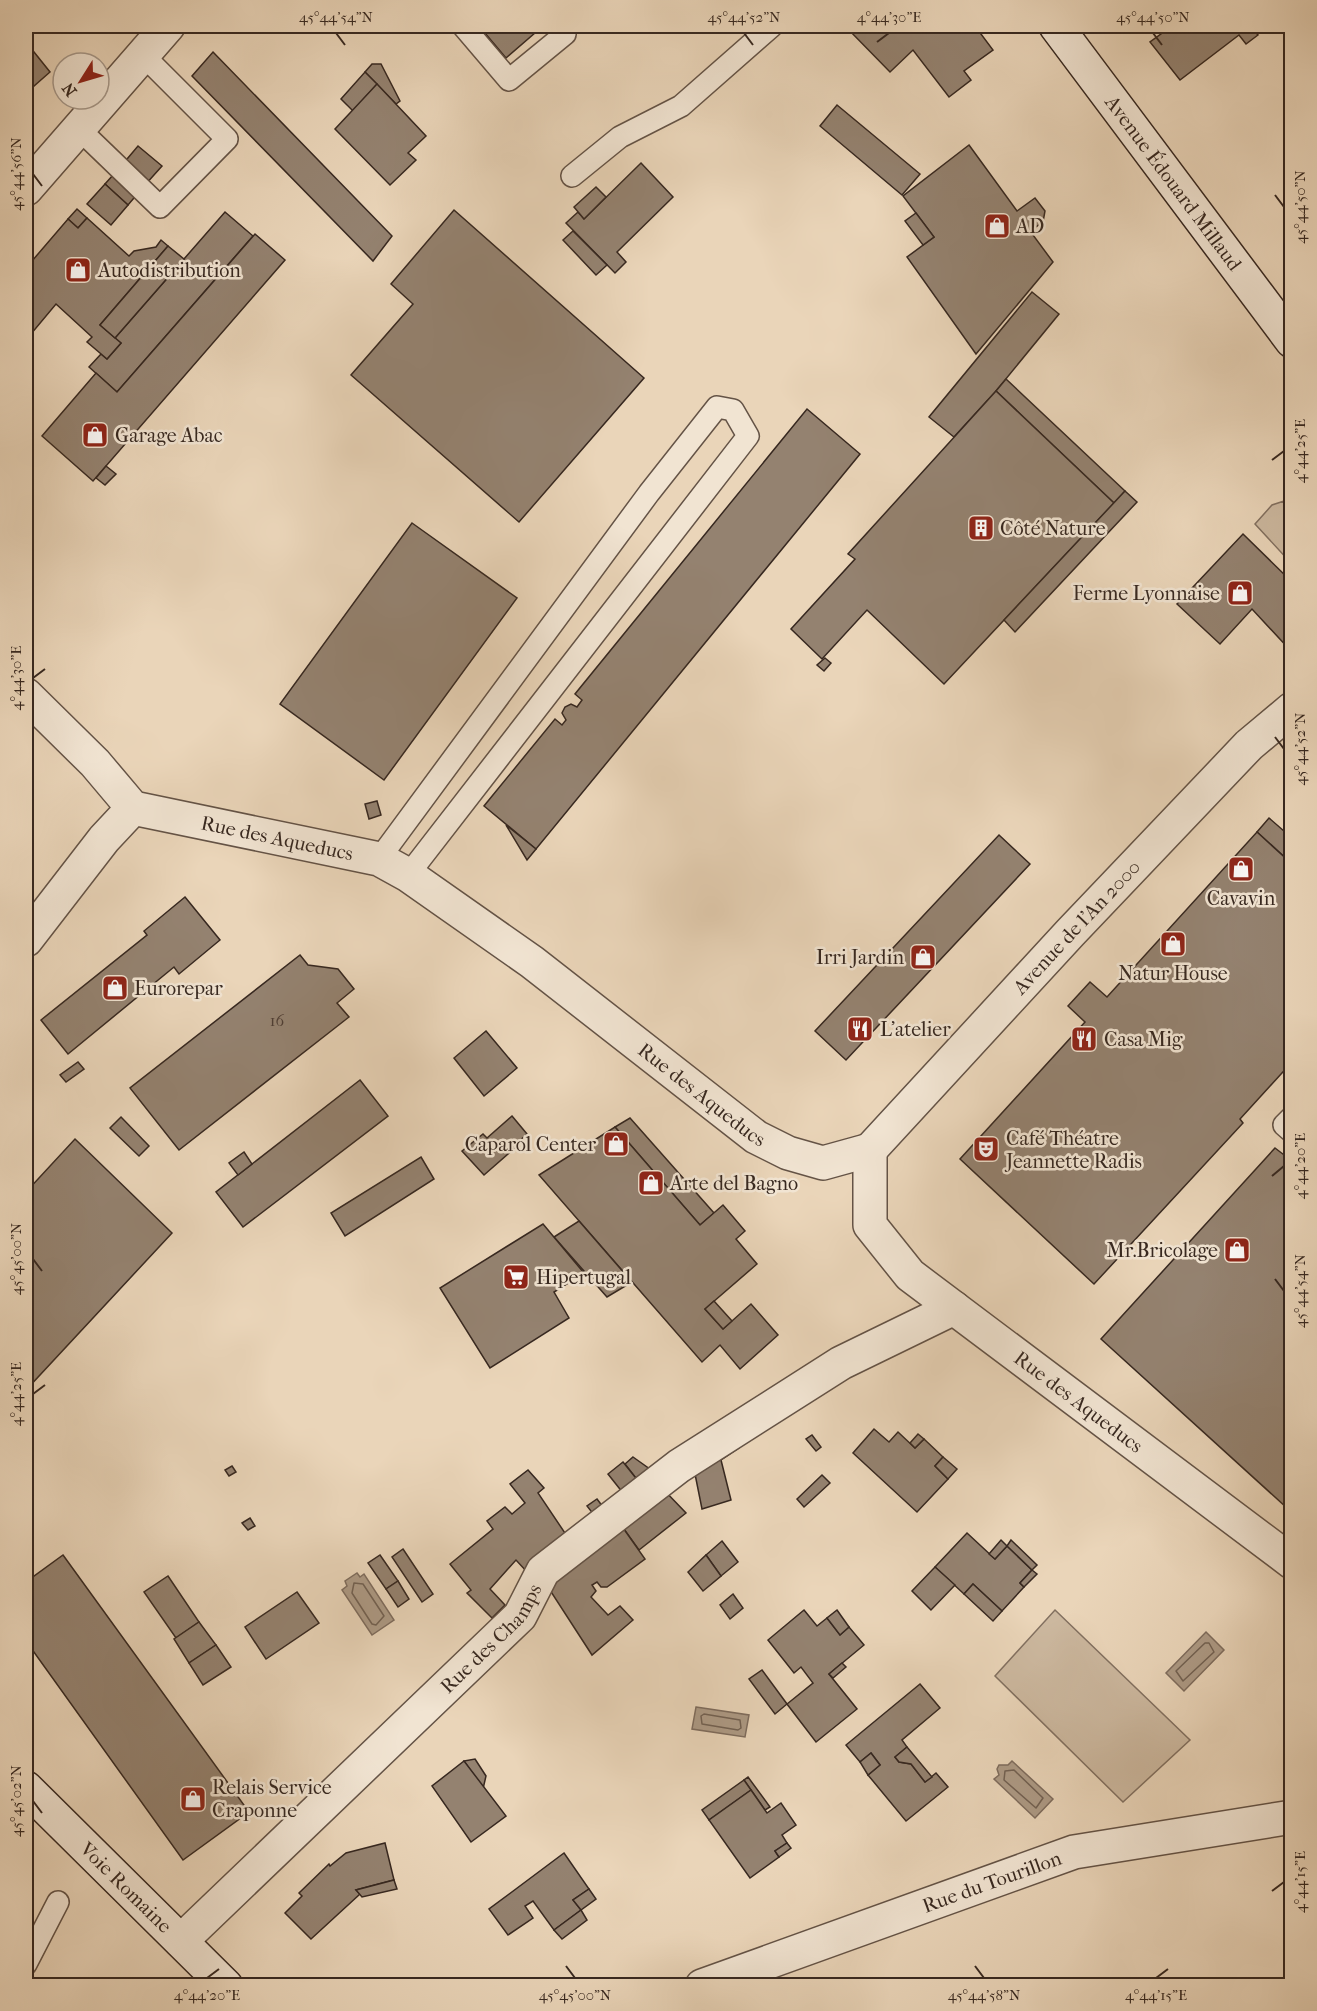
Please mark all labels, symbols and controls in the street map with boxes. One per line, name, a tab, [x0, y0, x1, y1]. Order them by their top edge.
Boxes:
text: 45°44'54"N	[299, 8, 374, 26]
text: 45°44'52"N	[708, 8, 781, 26]
text: 4°44'30"E	[857, 8, 921, 26]
text: 45°44'50"N	[1116, 8, 1190, 26]
north arrow	[51, 51, 111, 111]
text: N	[58, 78, 81, 100]
street label: Avenue Édouard Millaud	[1100, 90, 1247, 276]
text: 45°44'56"N	[7, 137, 25, 211]
text: 45°44'50"N	[1291, 170, 1309, 244]
shop icon: AD	[982, 211, 1012, 241]
place label: AD	[1015, 215, 1044, 238]
shop icon: Autodistribution	[63, 255, 93, 285]
place label: Autodistribution	[97, 259, 241, 282]
text: 4°44'25"E	[1291, 419, 1309, 483]
shop icon: Garage Abac	[80, 420, 110, 450]
place label: Garage Abac	[115, 424, 223, 447]
building icon: Côté Nature	[966, 513, 996, 543]
place label: Côté Nature	[1000, 517, 1106, 540]
shop icon: Ferme Lyonnaise	[1225, 578, 1255, 608]
place label: Ferme Lyonnaise	[1073, 582, 1220, 605]
text: 4°44'30"E	[7, 646, 25, 710]
text: 45°44'52"N	[1291, 712, 1309, 785]
street label: Rue des Aqueducs	[199, 811, 355, 865]
shop icon: Cavavin	[1226, 854, 1256, 884]
street label: Avenue de l'An 2000	[1008, 856, 1145, 1000]
place label: Cavavin	[1207, 887, 1276, 910]
shop icon: Natur House	[1158, 929, 1188, 959]
shop icon: Irri Jardin	[908, 942, 938, 972]
place label: Irri Jardin	[816, 946, 904, 969]
place label: Natur House	[1118, 962, 1228, 985]
shop icon: Eurorepar	[100, 973, 130, 1003]
place label: Eurorepar	[134, 977, 223, 1000]
house number: 16	[270, 1011, 284, 1030]
restaurant icon: L'atelier	[845, 1014, 875, 1044]
place label: L'atelier	[880, 1018, 951, 1041]
restaurant icon: Casa Mig	[1069, 1024, 1099, 1054]
place label: Casa Mig	[1104, 1028, 1183, 1051]
street label: Rue des Aqueducs	[633, 1038, 769, 1152]
place label: Café Théatre Jeannette Radis	[1004, 1127, 1142, 1173]
shop icon: Caparol Center	[601, 1129, 631, 1159]
place label: Caparol Center	[465, 1133, 596, 1156]
text: 4°44'20"E	[1291, 1133, 1309, 1199]
theatre icon: Café Théatre Jeannette Radis	[971, 1134, 1001, 1164]
shop icon: Arte del Bagno	[636, 1168, 666, 1198]
place label: Arte del Bagno	[669, 1172, 798, 1195]
text: 45°45'00"N	[7, 1222, 25, 1295]
shop icon: Mr.Bricolage	[1222, 1235, 1252, 1265]
place label: Mr.Bricolage	[1106, 1239, 1218, 1262]
text: 45°44'54"N	[1291, 1253, 1309, 1328]
supermarket icon: Hipertugal	[501, 1262, 531, 1292]
place label: Hipertugal	[536, 1266, 631, 1289]
street label: Rue des Aqueducs	[1010, 1346, 1147, 1458]
text: 4°44'25"E	[7, 1362, 25, 1426]
street label: Rue des Champs	[436, 1580, 547, 1698]
text: 45°45'02"N	[7, 1764, 25, 1837]
place label: Relais Service Craponne	[212, 1776, 332, 1822]
shop icon: Relais Service Craponne	[178, 1784, 208, 1814]
street label: Voie Romaine	[75, 1837, 176, 1938]
street label: Rue du Tourillon	[919, 1846, 1065, 1918]
text: 4°44'15"E	[1291, 1851, 1309, 1913]
text: 4°44'20"E	[174, 1986, 240, 2004]
text: 45°45'00"N	[539, 1986, 612, 2004]
text: 45°44'58"N	[948, 1986, 1021, 2004]
text: 4°44'15"E	[1125, 1986, 1187, 2004]

